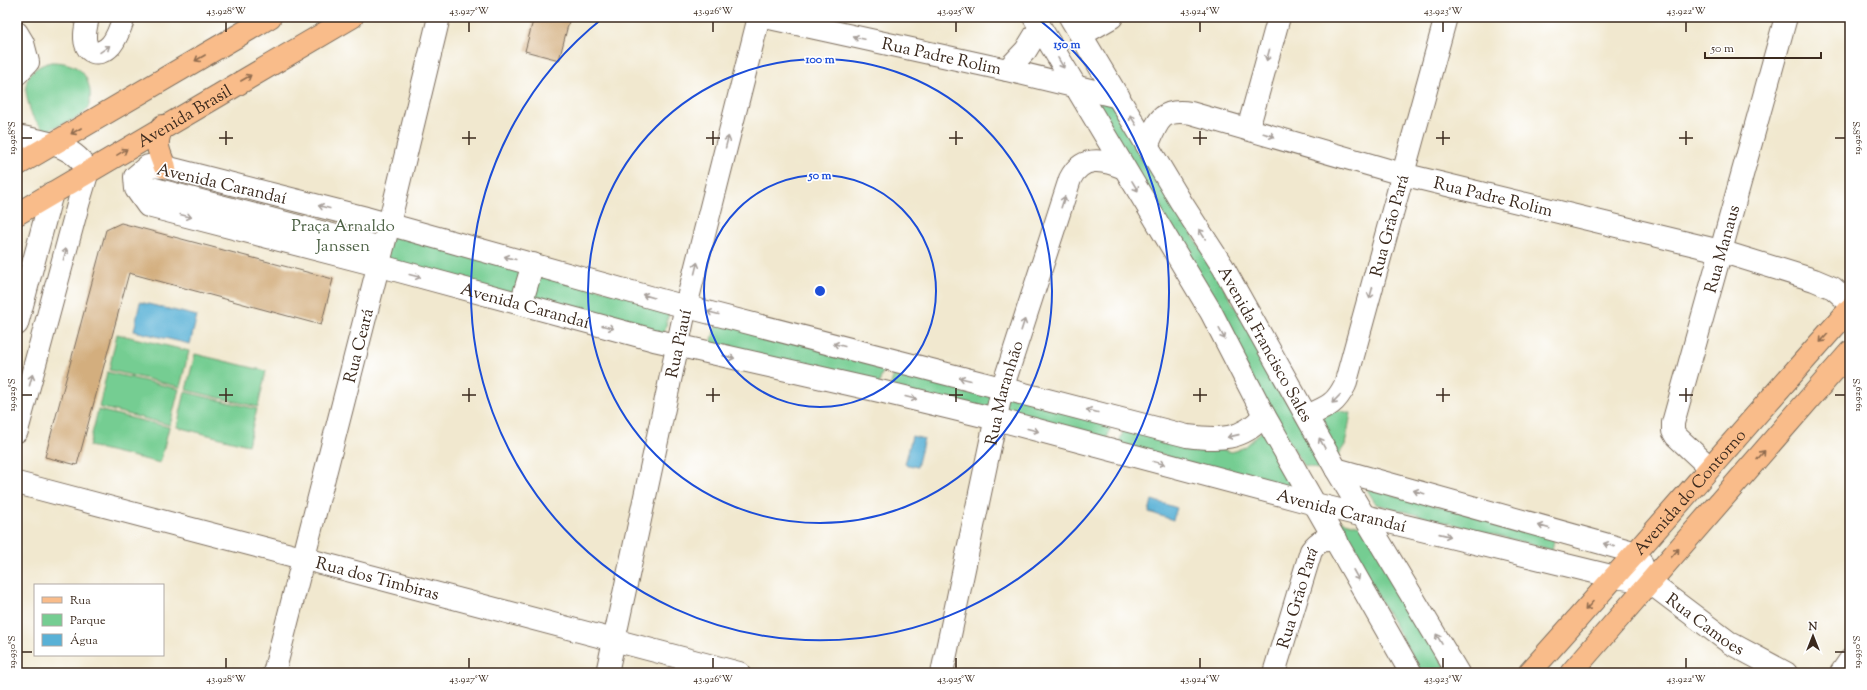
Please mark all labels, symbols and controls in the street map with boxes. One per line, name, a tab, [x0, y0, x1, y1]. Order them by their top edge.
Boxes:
text: 43.928°W	[206, 4, 246, 19]
text: 43.927°W	[449, 4, 489, 19]
text: 43.926°W	[693, 4, 733, 19]
text: 43.925°W	[937, 4, 975, 19]
text: 43.924°W	[1180, 4, 1220, 19]
text: 43.923°W	[1424, 4, 1462, 19]
text: 43.922°W	[1666, 4, 1706, 19]
street label: Rua Padre Rolim	[879, 33, 1003, 82]
one-way arrow	[853, 34, 866, 42]
scale bar	[1705, 34, 1821, 60]
text: 150 m	[1052, 36, 1081, 54]
text: 50 m	[1710, 40, 1734, 58]
one-way arrow	[100, 45, 111, 53]
one-way arrow	[1264, 48, 1271, 61]
text: 100 m	[804, 51, 835, 69]
one-way arrow	[194, 54, 206, 62]
one-way arrow	[1058, 57, 1066, 69]
one-way arrow	[240, 74, 252, 82]
street label: Avenida Brasil	[133, 80, 237, 155]
one-way arrow	[1129, 115, 1137, 126]
text: 19.928°S	[5, 121, 20, 155]
text: 19.928°S	[1850, 121, 1865, 155]
one-way arrow	[70, 127, 82, 135]
one-way arrow	[1263, 132, 1276, 139]
one-way arrow	[724, 136, 732, 149]
one-way arrow	[116, 147, 128, 155]
street label: Avenida Carandaí	[154, 158, 289, 212]
text: 50 m	[808, 167, 832, 185]
street label: Rua Grão Pará	[1365, 172, 1416, 280]
street label: Rua Padre Rolim	[1431, 172, 1555, 224]
one-way arrow	[1132, 180, 1140, 192]
one-way arrow	[1059, 196, 1067, 208]
street label: Rua Manaus	[1700, 202, 1747, 296]
one-way arrow	[318, 203, 331, 211]
one-way arrow	[179, 213, 192, 220]
park label: Praça Arnaldo Janssen	[291, 215, 395, 259]
one-way arrow	[1197, 228, 1205, 240]
one-way arrow	[61, 248, 69, 261]
one-way arrow	[503, 254, 516, 261]
one-way arrow	[692, 262, 700, 275]
street label: Avenida Francisco Sales	[1211, 262, 1318, 427]
one-way arrow	[408, 272, 421, 280]
street label: Avenida Carandaí	[457, 278, 592, 336]
centre of rings	[813, 284, 827, 298]
one-way arrow	[1366, 286, 1374, 299]
one-way arrow	[642, 292, 655, 299]
street label: Rua Ceará	[339, 306, 381, 386]
street label: Rua Piauí	[661, 307, 699, 380]
one-way arrow	[707, 309, 720, 316]
one-way arrow	[1020, 319, 1027, 332]
one-way arrow	[601, 324, 614, 332]
one-way arrow	[1219, 328, 1226, 340]
one-way arrow	[1819, 333, 1829, 343]
street label: Rua Maranhão	[980, 338, 1031, 448]
one-way arrow	[833, 341, 846, 349]
one-way arrow	[723, 353, 736, 361]
one-way arrow	[28, 374, 35, 387]
one-way arrow	[958, 375, 971, 382]
text: 19.929°S	[5, 378, 20, 412]
text: 19.929°S	[1850, 378, 1865, 412]
one-way arrow	[1331, 394, 1341, 404]
one-way arrow	[904, 395, 917, 403]
one-way arrow	[1086, 407, 1099, 414]
street label: Avenida do Contorno	[1629, 425, 1753, 561]
one-way arrow	[1027, 426, 1040, 434]
one-way arrow	[1227, 432, 1240, 440]
one-way arrow	[1318, 437, 1326, 449]
one-way arrow	[1756, 449, 1765, 460]
one-way arrow	[1152, 460, 1165, 468]
street label: Avenida Carandaí	[1274, 484, 1409, 540]
one-way arrow	[1412, 488, 1425, 495]
one-way arrow	[1538, 523, 1551, 530]
one-way arrow	[1438, 532, 1451, 540]
one-way arrow	[1603, 541, 1616, 549]
street label: Rua Grão Pará	[1272, 542, 1325, 652]
one-way arrow	[1670, 548, 1679, 558]
street label: Rua dos Timbiras	[313, 552, 442, 608]
one-way arrow	[1352, 569, 1360, 581]
legend	[34, 584, 164, 656]
street label: Rua Camoes	[1660, 589, 1748, 663]
text: Rua	[70, 592, 91, 610]
one-way arrow	[1584, 601, 1593, 611]
text: Parque	[70, 612, 106, 630]
north arrow	[1793, 616, 1833, 656]
text: N	[1808, 619, 1818, 635]
text: Água	[70, 632, 98, 650]
one-way arrow	[1434, 633, 1442, 645]
text: 19.930°S	[5, 635, 20, 668]
text: 19.930°S	[1850, 635, 1865, 668]
text: 43.928°W	[206, 672, 246, 687]
text: 43.927°W	[449, 672, 489, 687]
text: 43.926°W	[693, 672, 733, 687]
text: 43.925°W	[937, 672, 975, 687]
text: 43.924°W	[1180, 672, 1220, 687]
text: 43.923°W	[1424, 672, 1462, 687]
text: 43.922°W	[1666, 672, 1706, 687]

